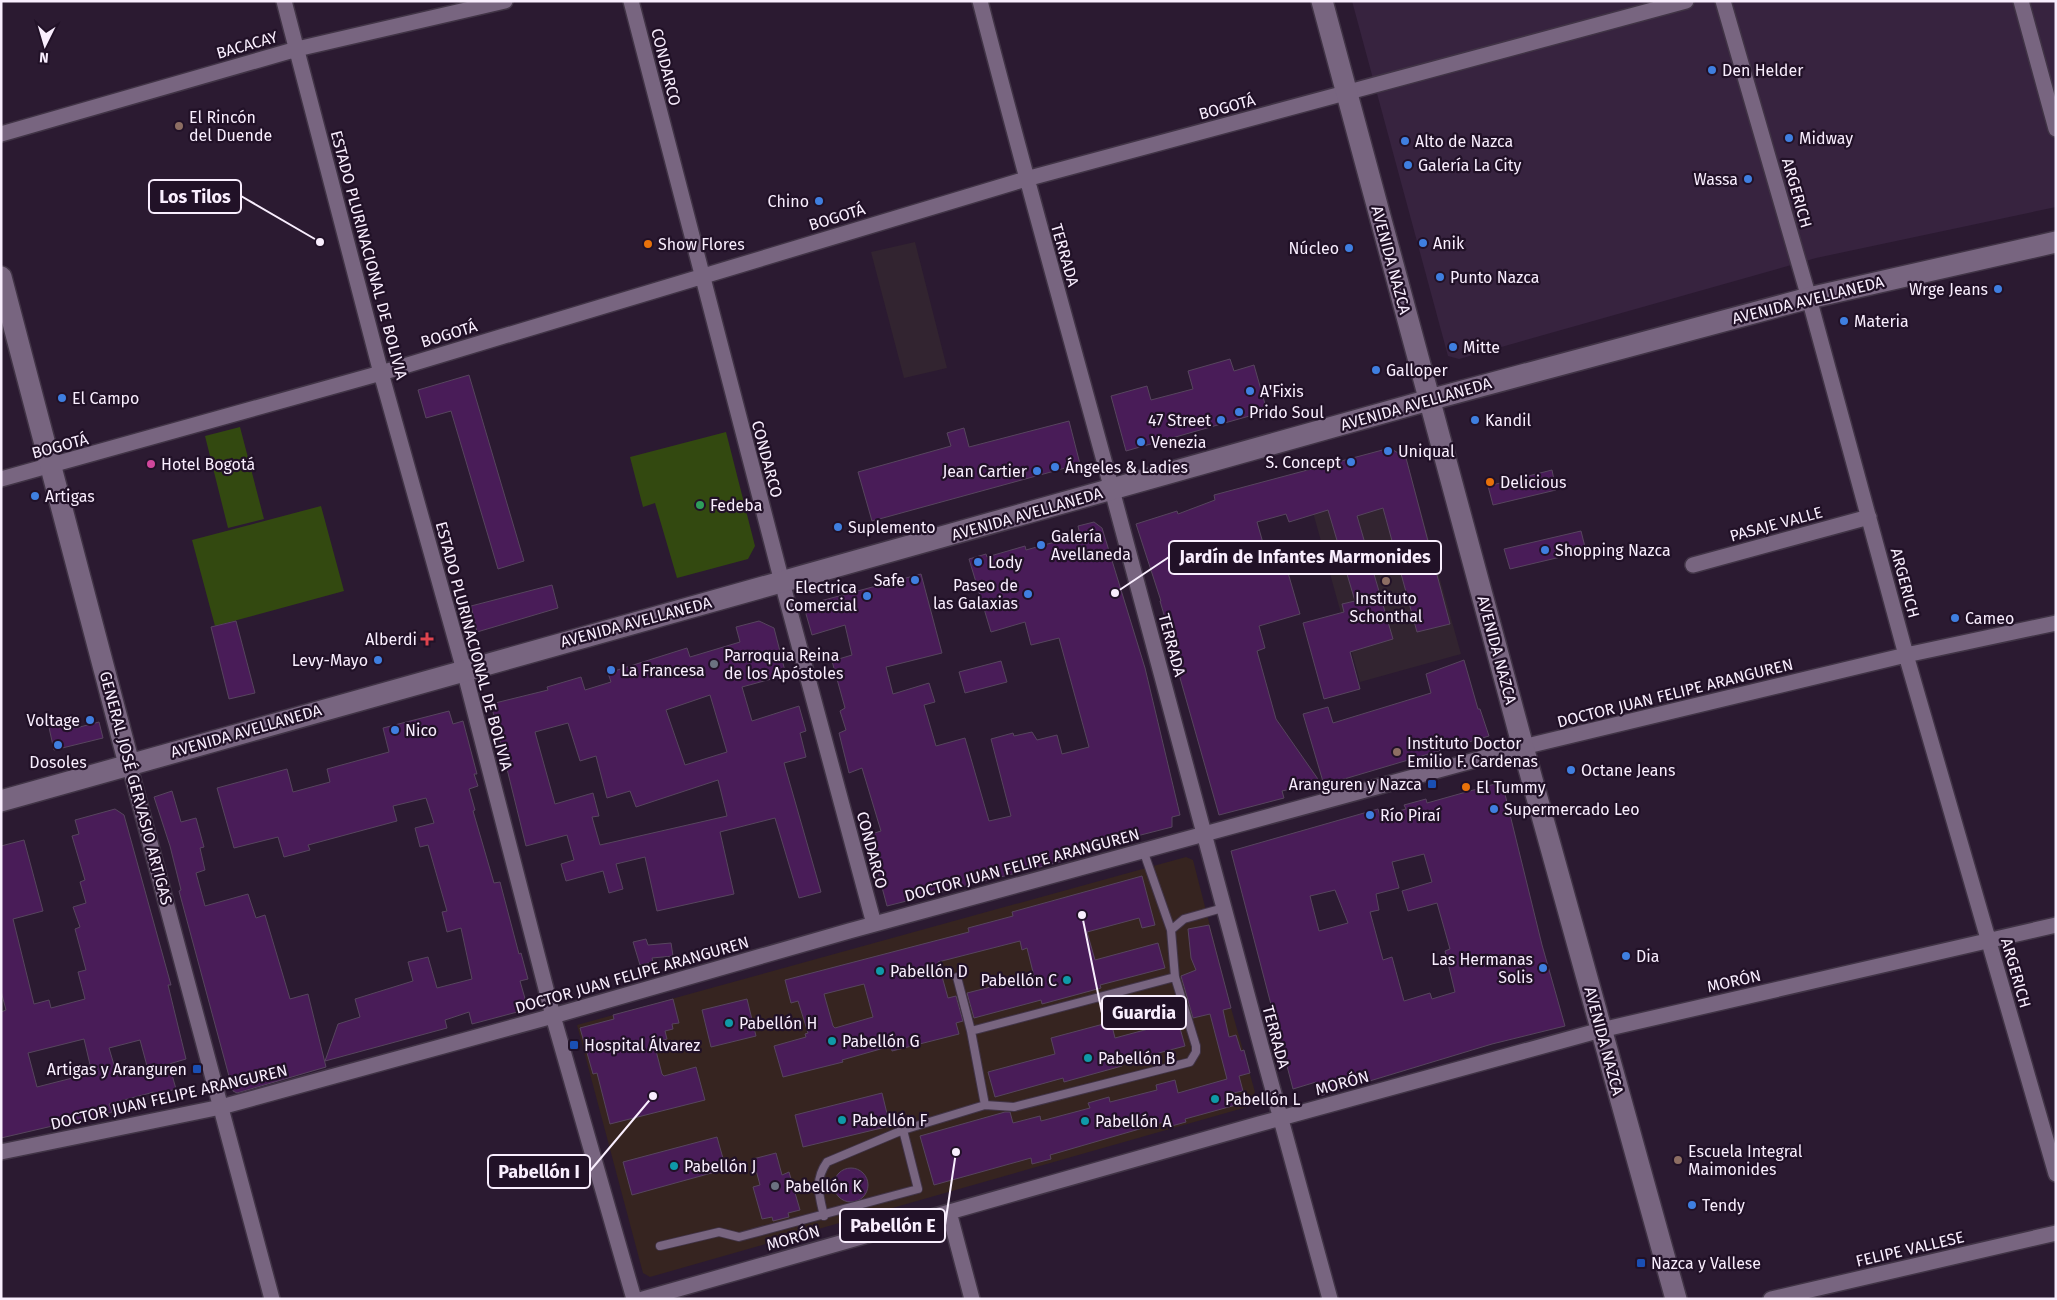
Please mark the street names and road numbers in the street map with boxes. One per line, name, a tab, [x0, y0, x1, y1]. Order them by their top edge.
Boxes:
street label: CONDARCO	[647, 26, 685, 108]
street label: BACACAY	[214, 27, 280, 63]
street label: BOGOTÁ	[1196, 89, 1258, 124]
street label: ESTADO PLURINACIONAL DE BOLIVIA	[327, 128, 412, 383]
street label: ARGERICH	[1778, 156, 1816, 230]
street label: BOGOTÁ	[806, 198, 868, 235]
street label: AVENIDA NAZCA	[1367, 204, 1415, 317]
street label: TERRADA	[1047, 221, 1083, 289]
street label: AVENIDA AVELLANEDA	[1730, 272, 1887, 328]
street label: BOGOTÁ	[418, 315, 480, 352]
street label: AVENIDA AVELLANEDA	[1338, 373, 1494, 435]
street label: CONDARCO	[748, 418, 786, 500]
street label: BOGOTÁ	[29, 428, 91, 463]
street label: AVENIDA AVELLANEDA	[949, 483, 1105, 545]
street label: PASAJE VALLE	[1727, 502, 1825, 546]
street label: ESTADO PLURINACIONAL DE BOLIVIA	[432, 519, 517, 774]
street label: ARGERICH	[1887, 546, 1923, 620]
street label: AVENIDA AVELLANEDA	[558, 592, 715, 651]
street label: AVENIDA NAZCA	[1473, 594, 1521, 707]
street label: TERRADA	[1154, 611, 1190, 679]
street label: DOCTOR JUAN FELIPE ARANGUREN	[1555, 654, 1795, 732]
street label: GENERAL JOSÉ GERVASIO ARTIGAS	[96, 669, 177, 907]
street label: AVENIDA AVELLANEDA	[168, 700, 324, 762]
street label: CONDARCO	[853, 809, 891, 891]
street label: DOCTOR JUAN FELIPE ARANGUREN	[902, 824, 1142, 906]
street label: DOCTOR JUAN FELIPE ARANGUREN	[513, 932, 751, 1018]
street label: ARGERICH	[1997, 936, 2035, 1010]
street label: MORÓN	[1705, 965, 1763, 996]
street label: AVENIDA NAZCA	[1580, 985, 1628, 1098]
street label: TERRADA	[1258, 1003, 1294, 1071]
street label: DOCTOR JUAN FELIPE ARANGUREN	[49, 1060, 289, 1134]
street label: MORÓN	[1313, 1066, 1371, 1099]
street label: MORÓN	[764, 1220, 822, 1255]
street label: FELIPE VALLESE	[1854, 1227, 1966, 1271]

